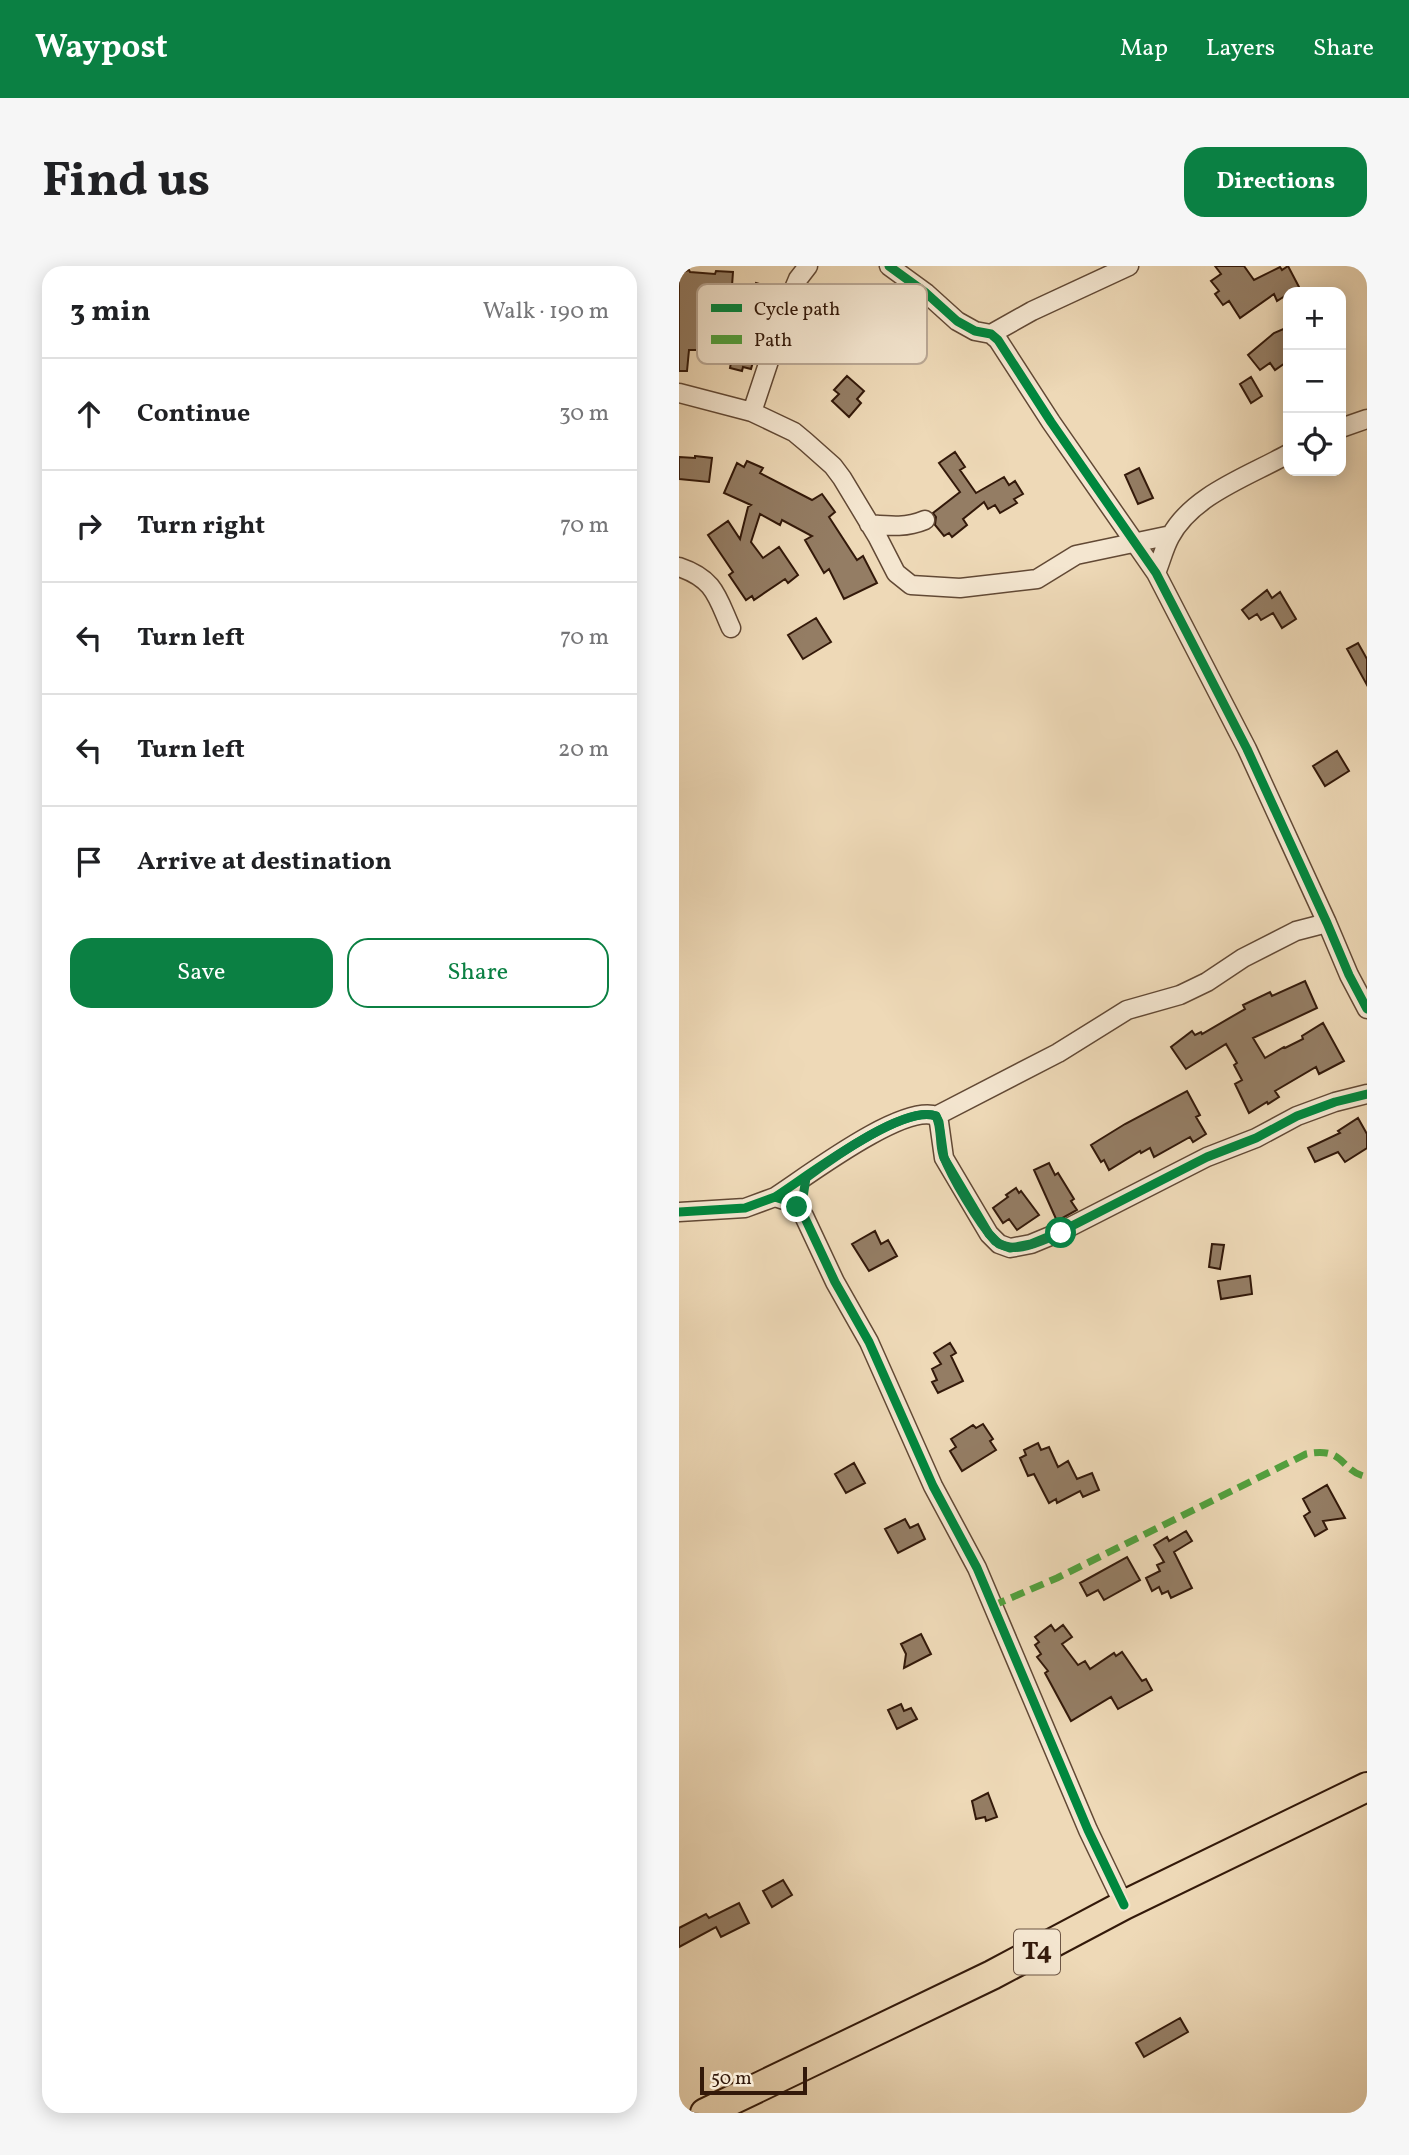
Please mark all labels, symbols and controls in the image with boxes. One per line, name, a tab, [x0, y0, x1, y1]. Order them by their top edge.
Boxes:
text: Waypost	[35, 26, 168, 72]
text: Map	[1120, 32, 1168, 66]
text: Layers	[1206, 32, 1275, 66]
text: Share	[1313, 32, 1374, 66]
button: Directions	[1184, 147, 1367, 217]
text: Find us	[42, 148, 210, 217]
legend	[697, 284, 927, 364]
map controls	[1283, 287, 1346, 476]
button: +	[1283, 287, 1346, 350]
text: 3 min	[70, 291, 151, 333]
text: Walk · 190 m	[483, 296, 609, 328]
text: Cycle path	[754, 297, 840, 323]
text: Path	[754, 328, 792, 354]
button: −	[1283, 350, 1346, 413]
icon: ahead	[70, 395, 108, 433]
text: Continue	[137, 396, 250, 432]
text: 30 m	[559, 398, 609, 430]
button: locate	[1283, 413, 1346, 476]
icon: right	[70, 507, 108, 545]
text: Turn right	[137, 508, 265, 544]
text: 70 m	[560, 510, 609, 542]
icon: left	[70, 619, 108, 657]
text: Turn left	[137, 620, 245, 656]
text: 70 m	[560, 622, 609, 654]
icon: left	[70, 731, 108, 769]
text: Turn left	[137, 732, 245, 768]
text: 20 m	[558, 734, 609, 766]
icon: arrive	[70, 843, 108, 881]
text: Arrive at destination	[137, 844, 392, 880]
button: Save	[70, 938, 333, 1008]
button: Share	[347, 938, 609, 1008]
route end	[781, 1191, 812, 1222]
route start	[1045, 1217, 1076, 1248]
road number: T4	[1014, 1930, 1060, 1974]
scale bar	[700, 2064, 807, 2096]
text: 50 m	[711, 2066, 752, 2092]

